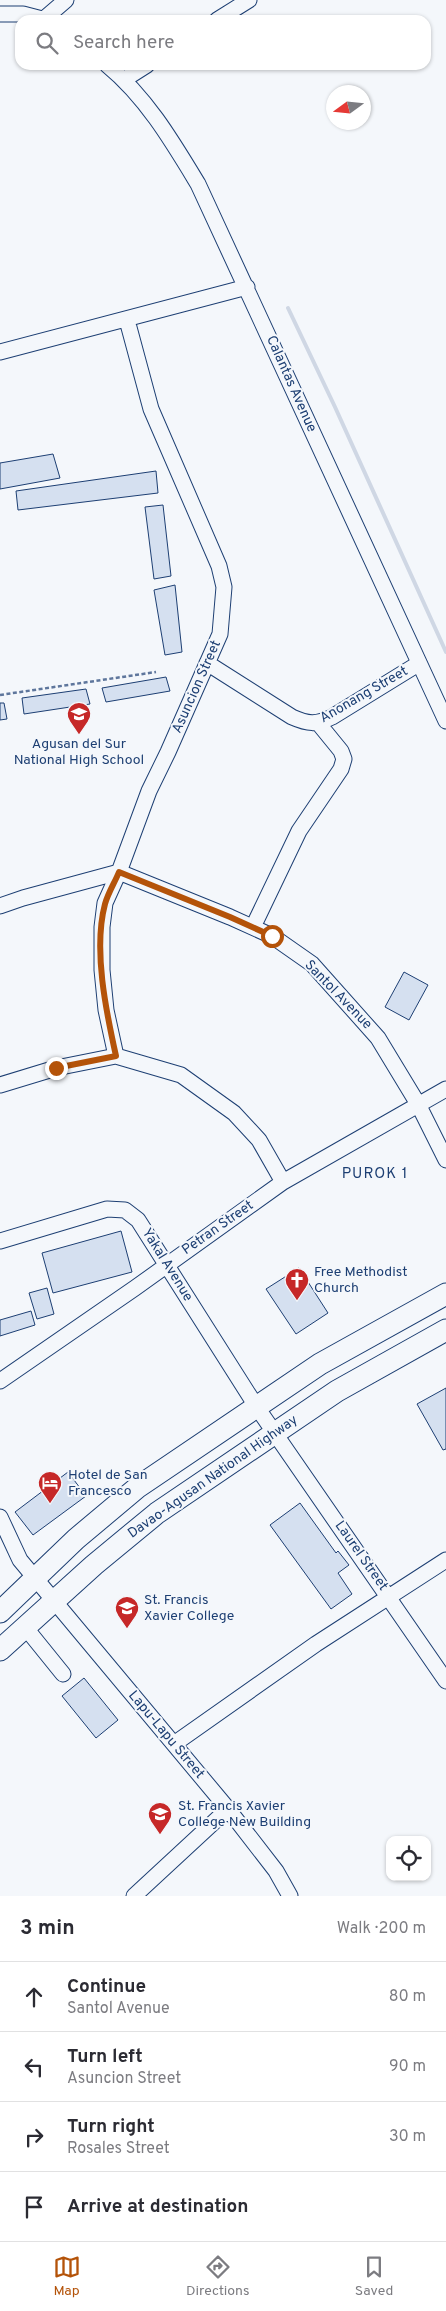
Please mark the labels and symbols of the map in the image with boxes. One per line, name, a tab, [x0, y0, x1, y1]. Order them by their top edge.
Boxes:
north arrow	[326, 85, 371, 130]
street label: Calantas Avenue	[262, 333, 320, 435]
street label: Asuncion Street	[169, 638, 225, 736]
street label: Anonang Street	[317, 663, 411, 727]
school or university icon: Agusan del Sur National High School	[66, 701, 92, 735]
place label: Agusan del Sur National High School	[14, 736, 144, 769]
route start	[261, 925, 284, 948]
street label: Santol Avenue	[301, 957, 375, 1033]
route end	[45, 1057, 68, 1080]
district label: PUROK 1	[342, 1165, 408, 1184]
street label: Petran Street	[179, 1197, 257, 1259]
street label: Yakal Avenue	[138, 1225, 196, 1305]
place label: Free Methodist Church	[314, 1264, 407, 1297]
church icon: Free Methodist Church	[284, 1267, 310, 1301]
street label: Davao-Agusan National Highway	[125, 1412, 301, 1542]
place label: Hotel de San Francesco	[68, 1467, 148, 1500]
hotel icon: Hotel de San Francesco	[37, 1470, 63, 1504]
street label: Laurel Street	[331, 1518, 391, 1594]
place label: St. Francis Xavier College	[144, 1592, 234, 1625]
school or university icon: St. Francis Xavier College	[114, 1595, 140, 1629]
street label: Lapu-Lapu Street	[124, 1688, 208, 1782]
place label: St. Francis Xavier College New Building	[178, 1798, 311, 1831]
school or university icon: St. Francis Xavier College New Building	[147, 1801, 173, 1835]

